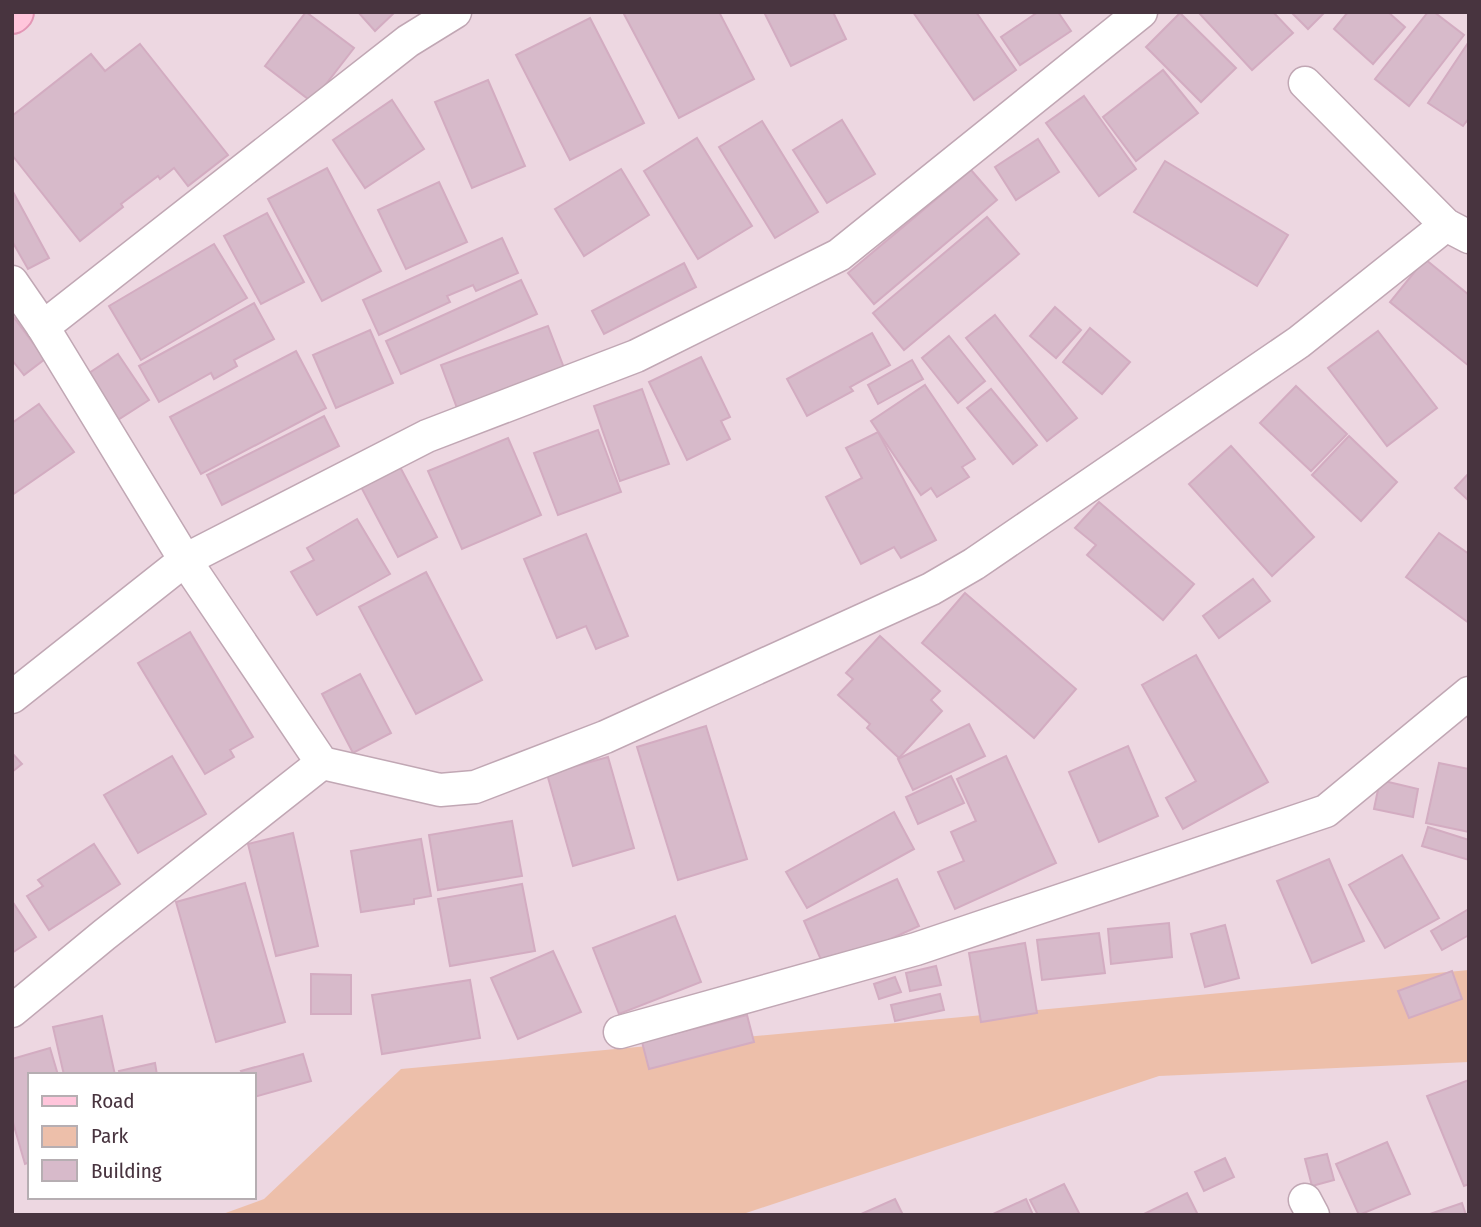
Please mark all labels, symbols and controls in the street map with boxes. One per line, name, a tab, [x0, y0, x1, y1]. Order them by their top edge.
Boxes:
legend	[28, 1073, 256, 1199]
text: Road	[91, 1088, 135, 1114]
text: Park	[91, 1123, 129, 1149]
text: Building	[91, 1158, 162, 1184]

